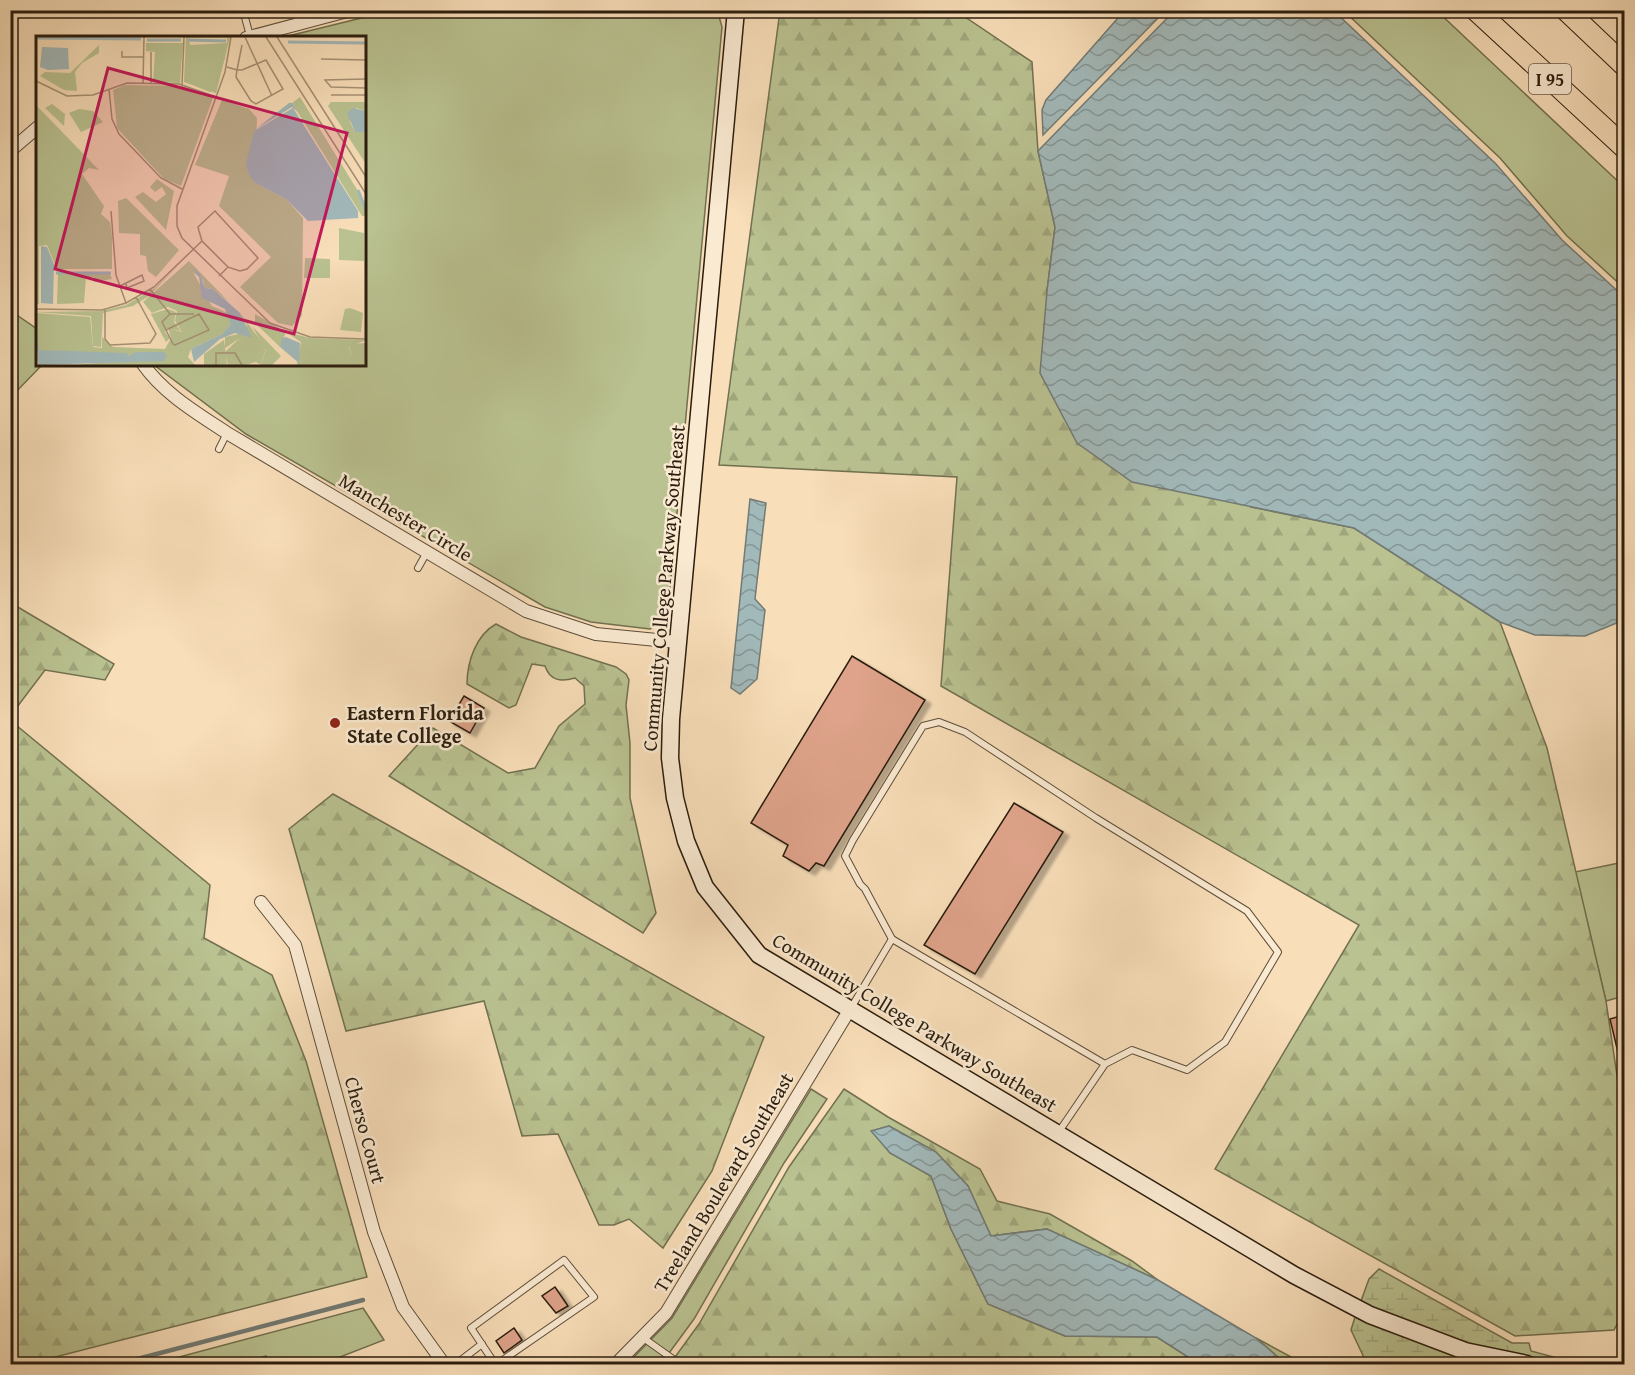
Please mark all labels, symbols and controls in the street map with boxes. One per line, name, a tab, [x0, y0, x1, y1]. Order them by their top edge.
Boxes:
inset map	[36, 36, 366, 366]
road number: I 95	[1529, 64, 1571, 94]
street label: Community College Parkway Southeast	[634, 424, 692, 752]
street label: Manchester Circle	[334, 466, 478, 568]
place label: Eastern Florida State College	[347, 698, 484, 750]
marker: Eastern Florida State College	[328, 716, 342, 730]
street label: Community College Parkway Southeast	[767, 925, 1063, 1119]
street label: Treeland Boulevard Southeast	[646, 1067, 800, 1297]
street label: Cherso Court	[338, 1073, 394, 1187]

